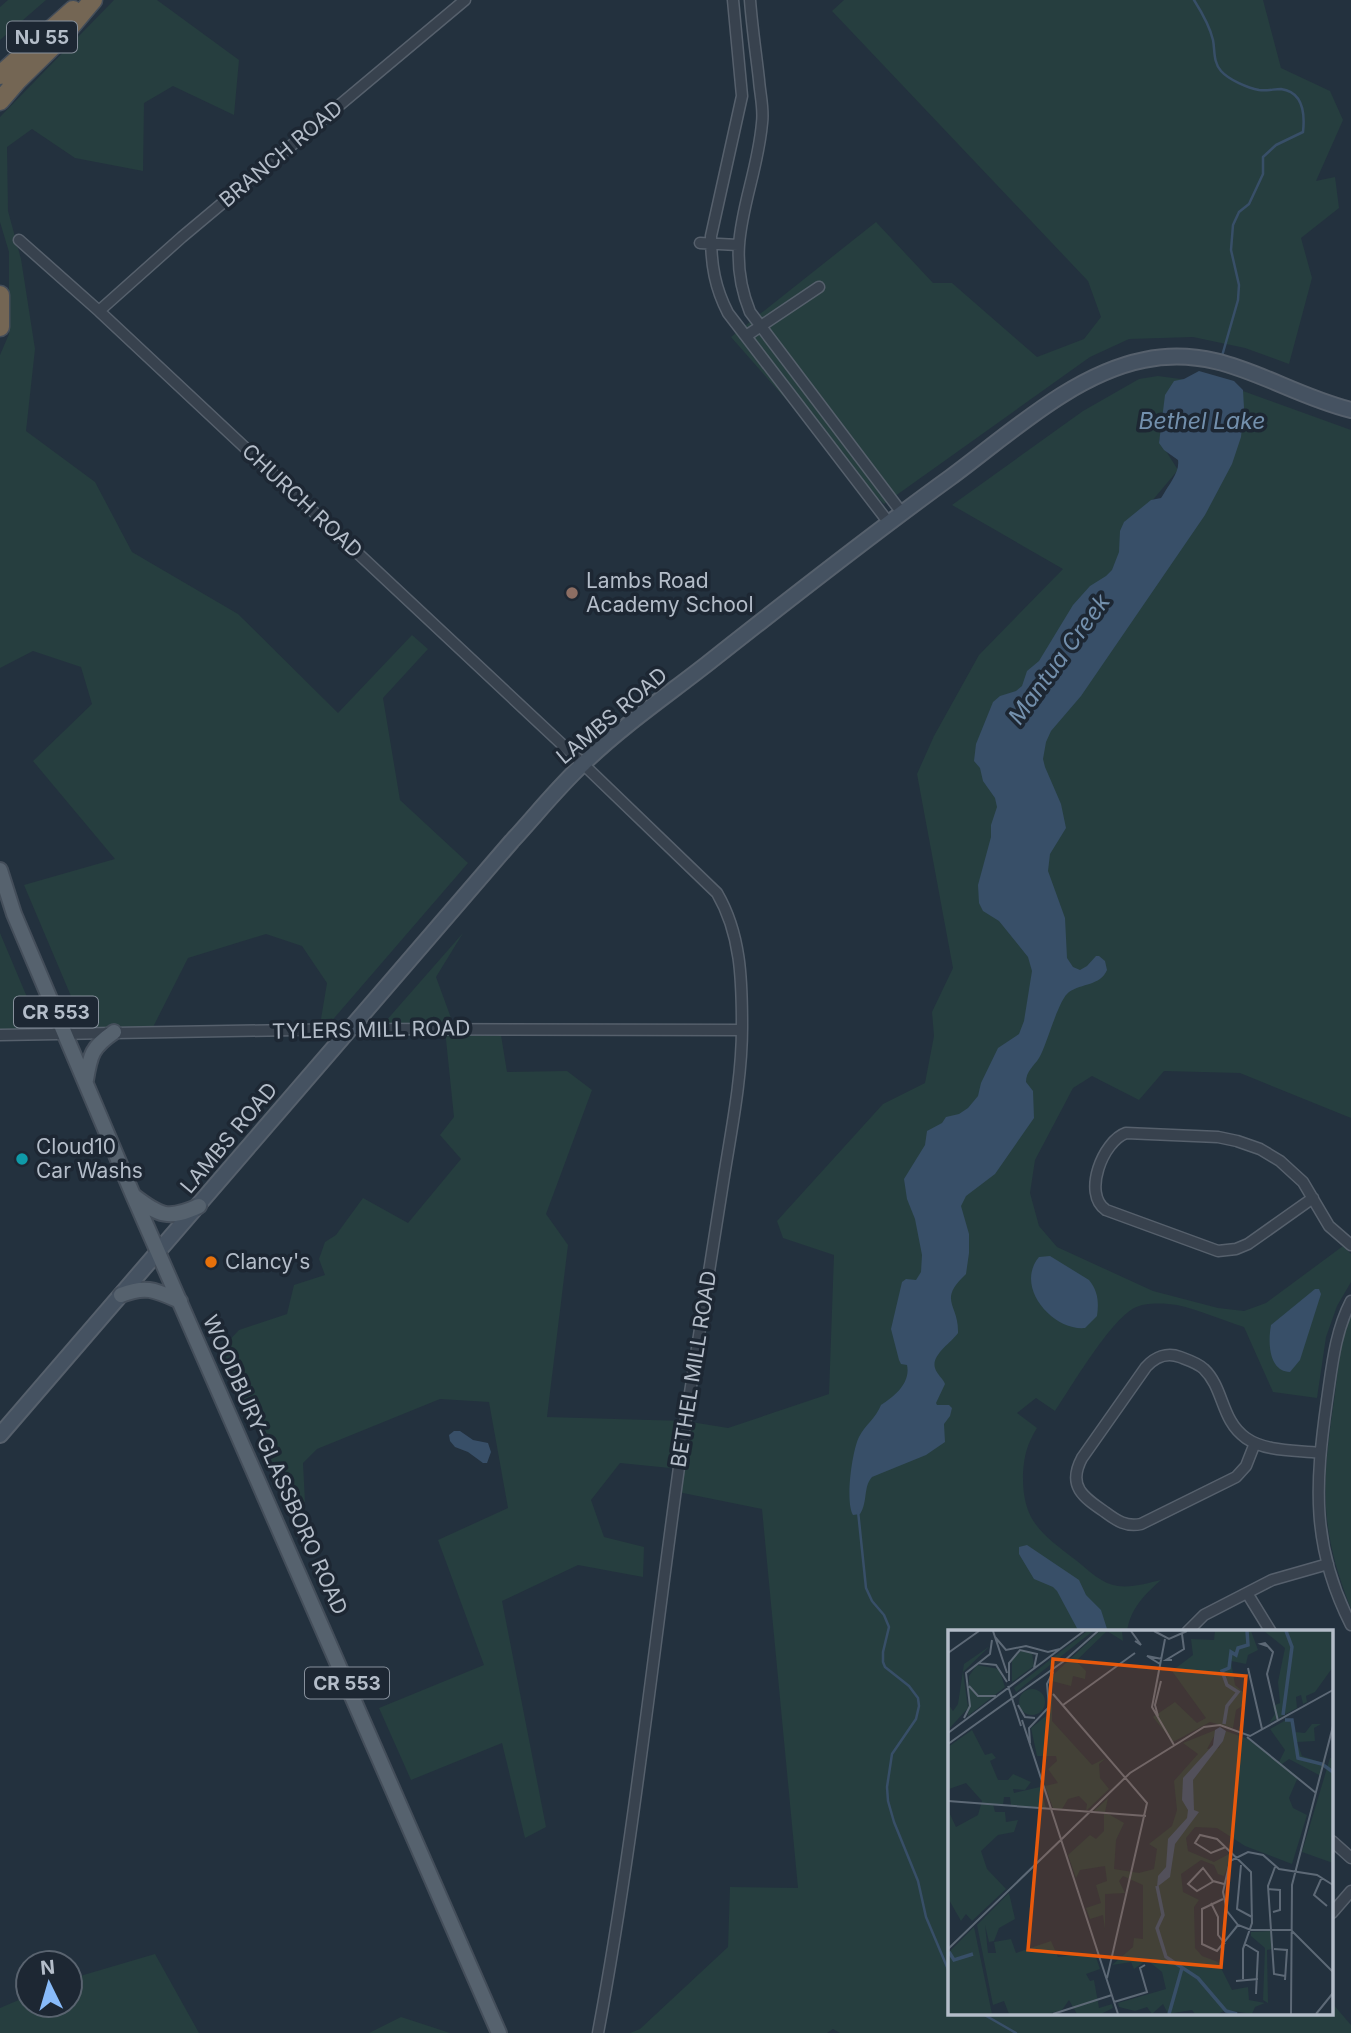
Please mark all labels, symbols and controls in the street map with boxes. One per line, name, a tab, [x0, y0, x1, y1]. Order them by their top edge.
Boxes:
road number: NJ 55	[7, 22, 77, 52]
street label: BRANCH ROAD	[214, 95, 347, 212]
water label: Bethel Lake	[1138, 407, 1266, 435]
street label: CHURCH ROAD	[237, 438, 368, 563]
place label: Lambs Road Academy School	[586, 568, 754, 617]
marker: Lambs Road Academy School	[564, 585, 580, 601]
water label: Mantua Creek	[1002, 588, 1116, 730]
street label: LAMBS ROAD	[551, 662, 672, 769]
road number: CR 553	[14, 996, 98, 1028]
street label: TYLERS MILL ROAD	[272, 1015, 470, 1044]
street label: LAMBS ROAD	[175, 1077, 282, 1198]
place label: Cloud10 Car Washs	[36, 1134, 143, 1183]
marker: Cloud10 Car Washs	[14, 1151, 30, 1167]
place label: Clancy's	[225, 1249, 310, 1274]
marker: Clancy's	[203, 1254, 219, 1270]
street label: BETHEL MILL ROAD	[666, 1269, 721, 1469]
street label: WOODBURY-GLASSBORO ROAD	[198, 1311, 353, 1618]
inset map	[948, 1630, 1334, 2016]
road number: CR 553	[305, 1667, 389, 1698]
north arrow	[14, 1949, 84, 2019]
text: N	[39, 1955, 56, 1980]

